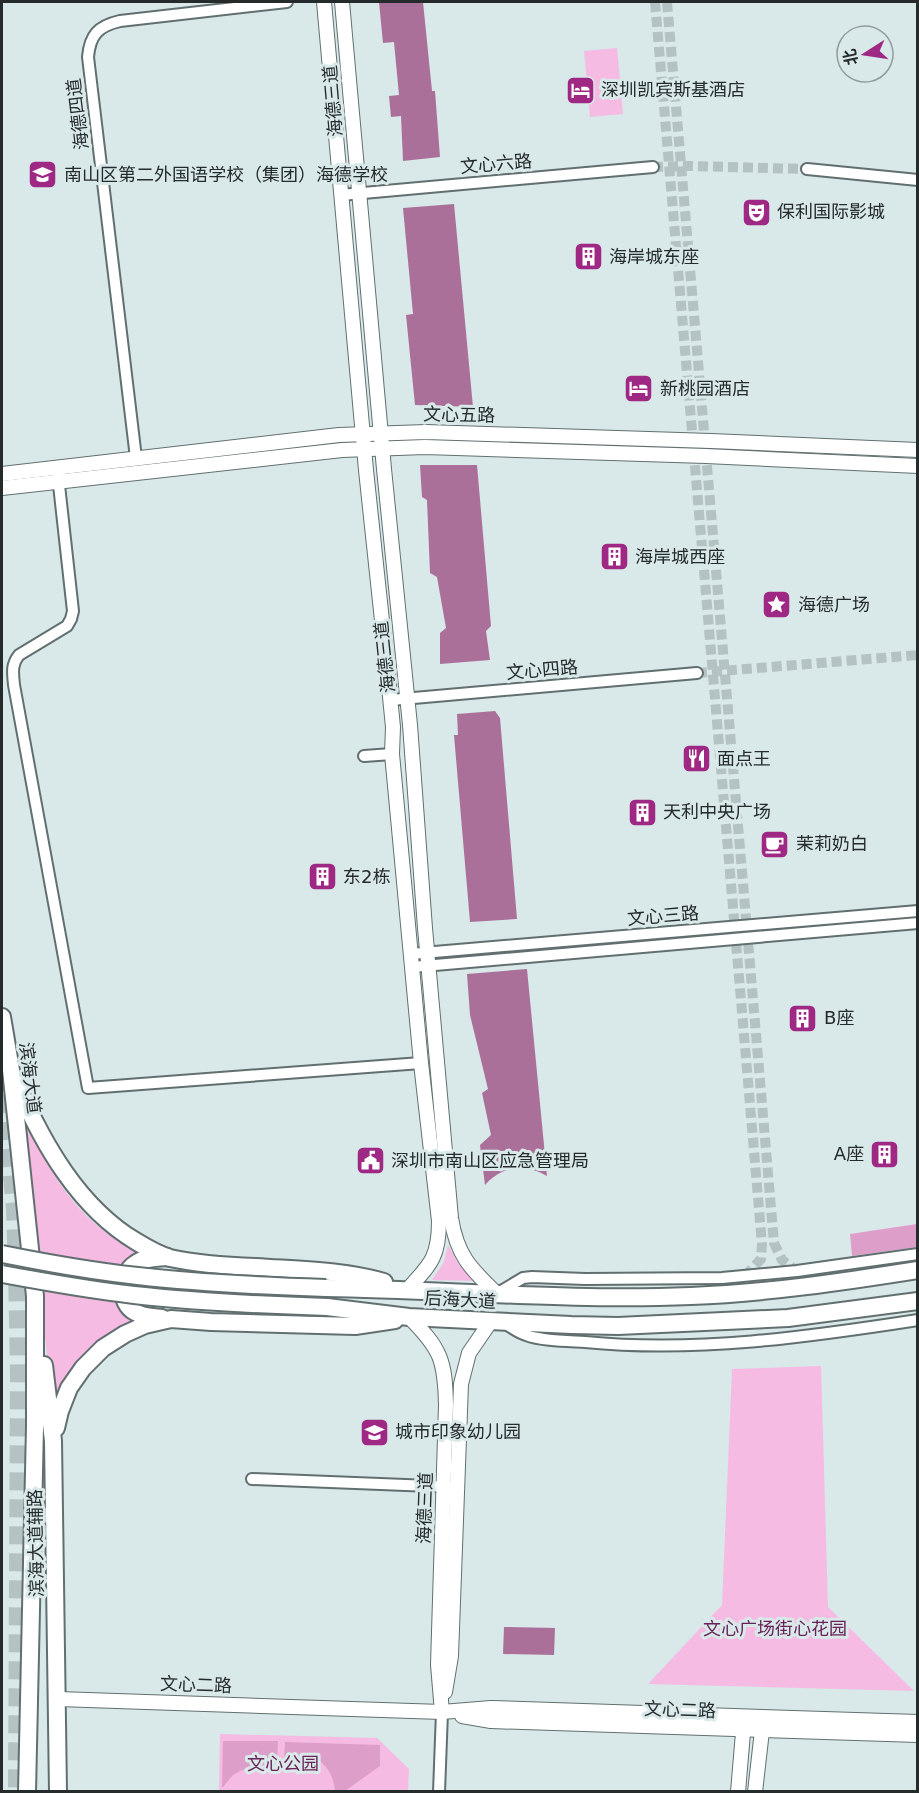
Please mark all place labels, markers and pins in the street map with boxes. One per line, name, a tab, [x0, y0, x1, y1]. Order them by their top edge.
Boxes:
hotel icon: 深圳凯宾斯基酒店	[564, 74, 596, 106]
place label: 深圳凯宾斯基酒店	[601, 79, 745, 100]
school or university icon: 南山区第二外国语学校（集团）海德学校	[27, 159, 59, 191]
place label: 南山区第二外国语学校（集团）海德学校	[64, 164, 388, 185]
theatre icon: 保利国际影城	[740, 196, 772, 228]
place label: 保利国际影城	[777, 201, 885, 222]
building icon: 海岸城东座	[572, 241, 604, 273]
place label: 海岸城东座	[609, 246, 699, 267]
hotel icon: 新桃园酒店	[623, 373, 655, 405]
place label: 新桃园酒店	[660, 378, 750, 399]
building icon: 海岸城西座	[598, 541, 630, 573]
place label: 海岸城西座	[635, 546, 725, 567]
place icon: 海德广场	[761, 589, 793, 621]
place label: 海德广场	[798, 594, 870, 615]
restaurant icon: 面点王	[680, 743, 712, 775]
place label: 面点王	[717, 748, 771, 769]
building icon: 天利中央广场	[626, 796, 658, 828]
place label: 天利中央广场	[663, 801, 771, 822]
cafe icon: 茉莉奶白	[759, 828, 791, 860]
place label: 茉莉奶白	[796, 833, 868, 854]
building icon: 东2栋	[306, 861, 338, 893]
place label: 东2栋	[343, 866, 390, 887]
building icon: B座	[787, 1002, 819, 1034]
place label: B座	[824, 1007, 854, 1028]
building icon: A座	[869, 1138, 901, 1170]
place label: A座	[834, 1143, 864, 1164]
public building icon: 深圳市南山区应急管理局	[354, 1145, 386, 1177]
place label: 深圳市南山区应急管理局	[391, 1150, 589, 1171]
school or university icon: 城市印象幼儿园	[358, 1416, 390, 1448]
place label: 城市印象幼儿园	[395, 1421, 521, 1442]

